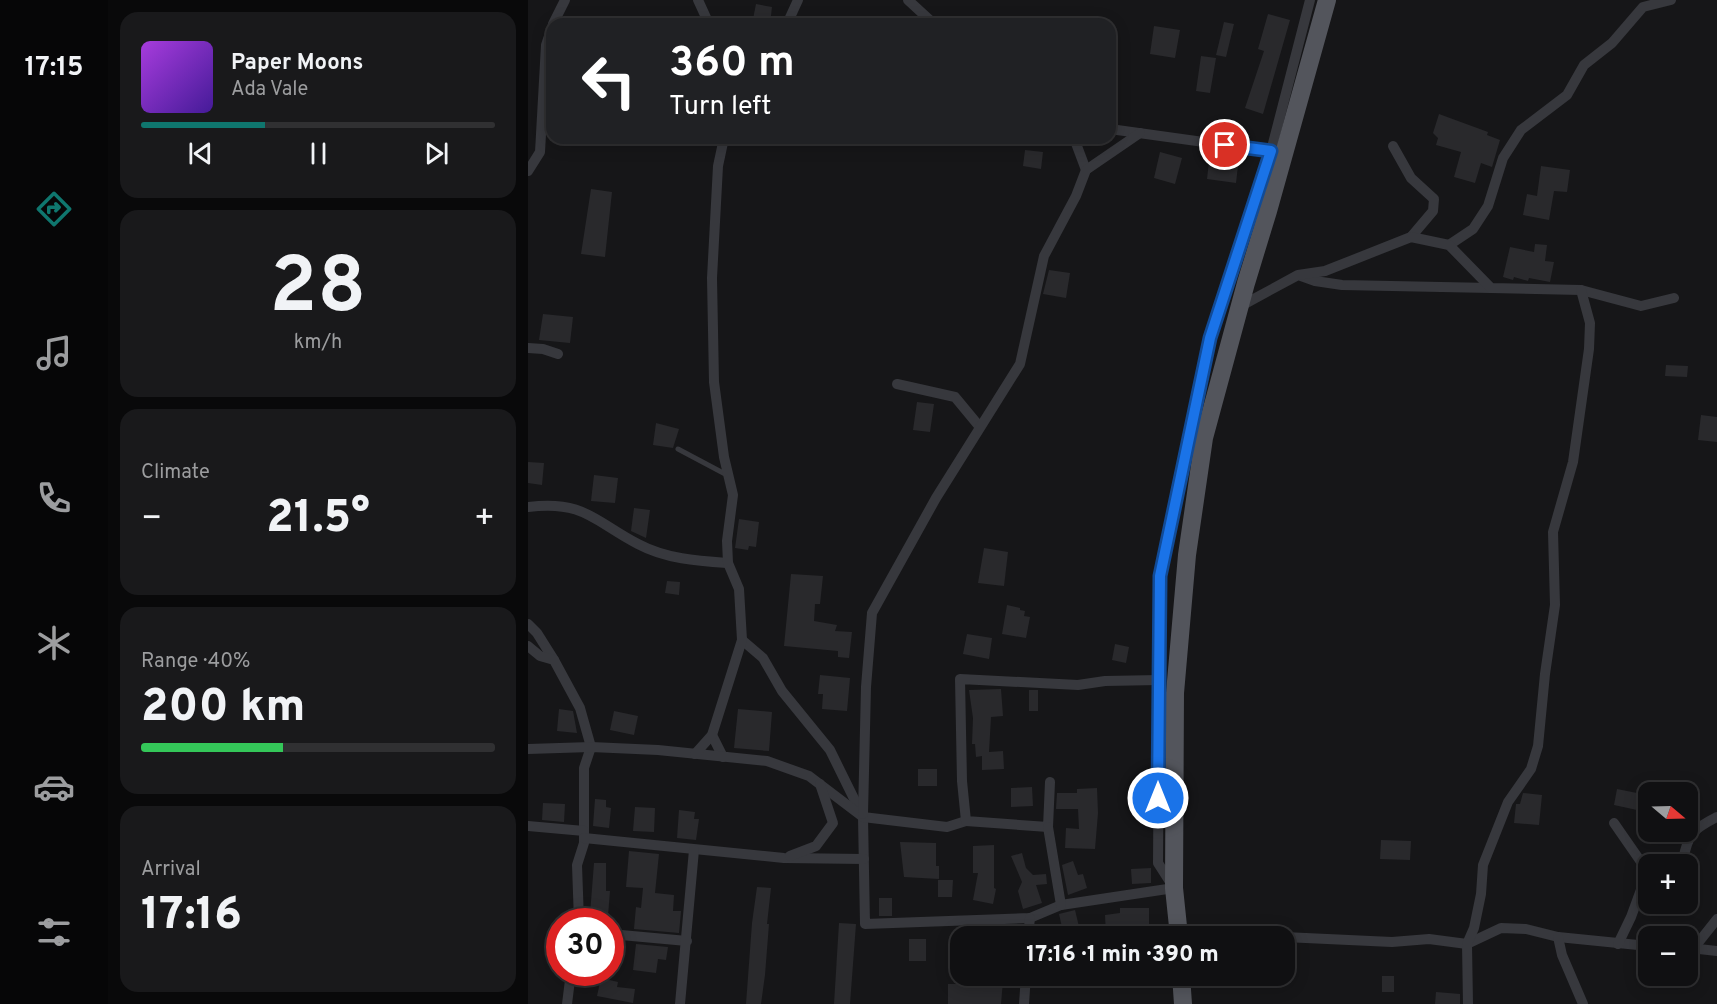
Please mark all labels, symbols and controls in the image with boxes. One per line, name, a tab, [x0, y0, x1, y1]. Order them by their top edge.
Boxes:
text: 360 m	[669, 38, 795, 91]
icon: left	[570, 42, 648, 120]
text: Paper Moons	[231, 50, 363, 77]
text: 17:15	[24, 51, 84, 85]
text: Ada Vale	[231, 77, 308, 103]
text: Turn left	[669, 90, 771, 124]
pin	[1199, 119, 1250, 170]
icon: arrive	[1208, 128, 1241, 161]
icon: previous	[184, 137, 217, 170]
icon: pause	[302, 137, 335, 170]
icon: next	[420, 137, 453, 170]
icon: directions	[33, 188, 75, 230]
text: 28	[270, 241, 366, 340]
text: km/h	[294, 330, 342, 356]
icon: music	[33, 332, 75, 374]
text: Climate	[141, 460, 210, 486]
icon: phone	[33, 477, 75, 519]
text: 21.5°	[266, 491, 370, 548]
text: −	[141, 499, 162, 541]
text: +	[474, 499, 495, 541]
icon: climate	[33, 622, 75, 664]
text: Range · 40%	[141, 649, 250, 675]
text: 200 km	[141, 680, 305, 737]
icon: car	[33, 766, 75, 808]
position arrow	[1126, 766, 1190, 830]
north arrow	[1638, 782, 1698, 842]
map controls	[1638, 782, 1698, 986]
button: +	[1638, 854, 1698, 914]
text: Arrival	[141, 857, 201, 883]
text: 17:16	[141, 888, 242, 945]
speed limit sign: 30	[546, 908, 624, 986]
icon: filters	[33, 911, 75, 953]
button: −	[1638, 926, 1698, 986]
text: 17:16 · 1 min · 390 m	[1026, 942, 1219, 969]

